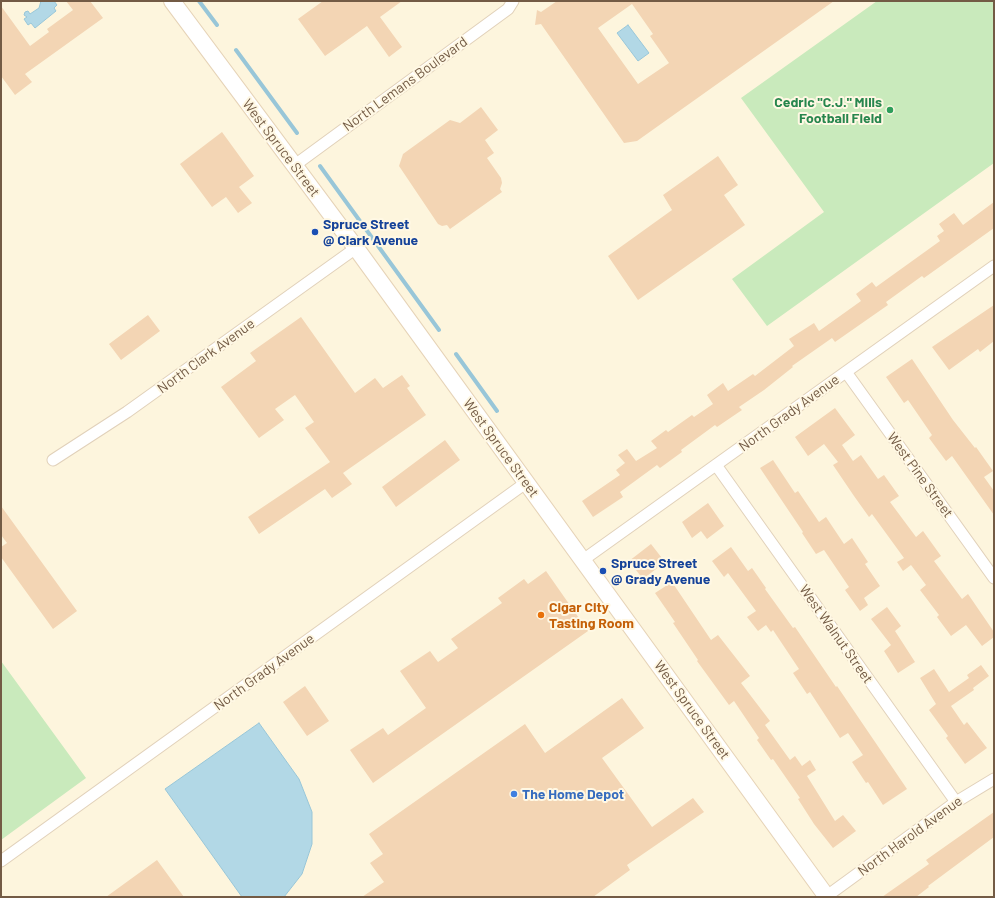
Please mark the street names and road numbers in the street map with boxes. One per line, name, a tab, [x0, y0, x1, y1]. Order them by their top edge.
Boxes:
street label: North Lemans Boulevard	[339, 33, 471, 135]
street label: West Spruce Street	[239, 96, 323, 200]
street label: North Clark Avenue	[154, 315, 258, 397]
street label: North Grady Avenue	[736, 371, 842, 455]
street label: West Spruce Street	[460, 395, 542, 501]
street label: West Pine Street	[883, 429, 957, 521]
street label: West Walnut Street	[796, 581, 876, 687]
street label: North Grady Avenue	[211, 630, 317, 714]
street label: West Spruce Street	[651, 657, 733, 763]
street label: North Harold Avenue	[855, 792, 965, 880]

